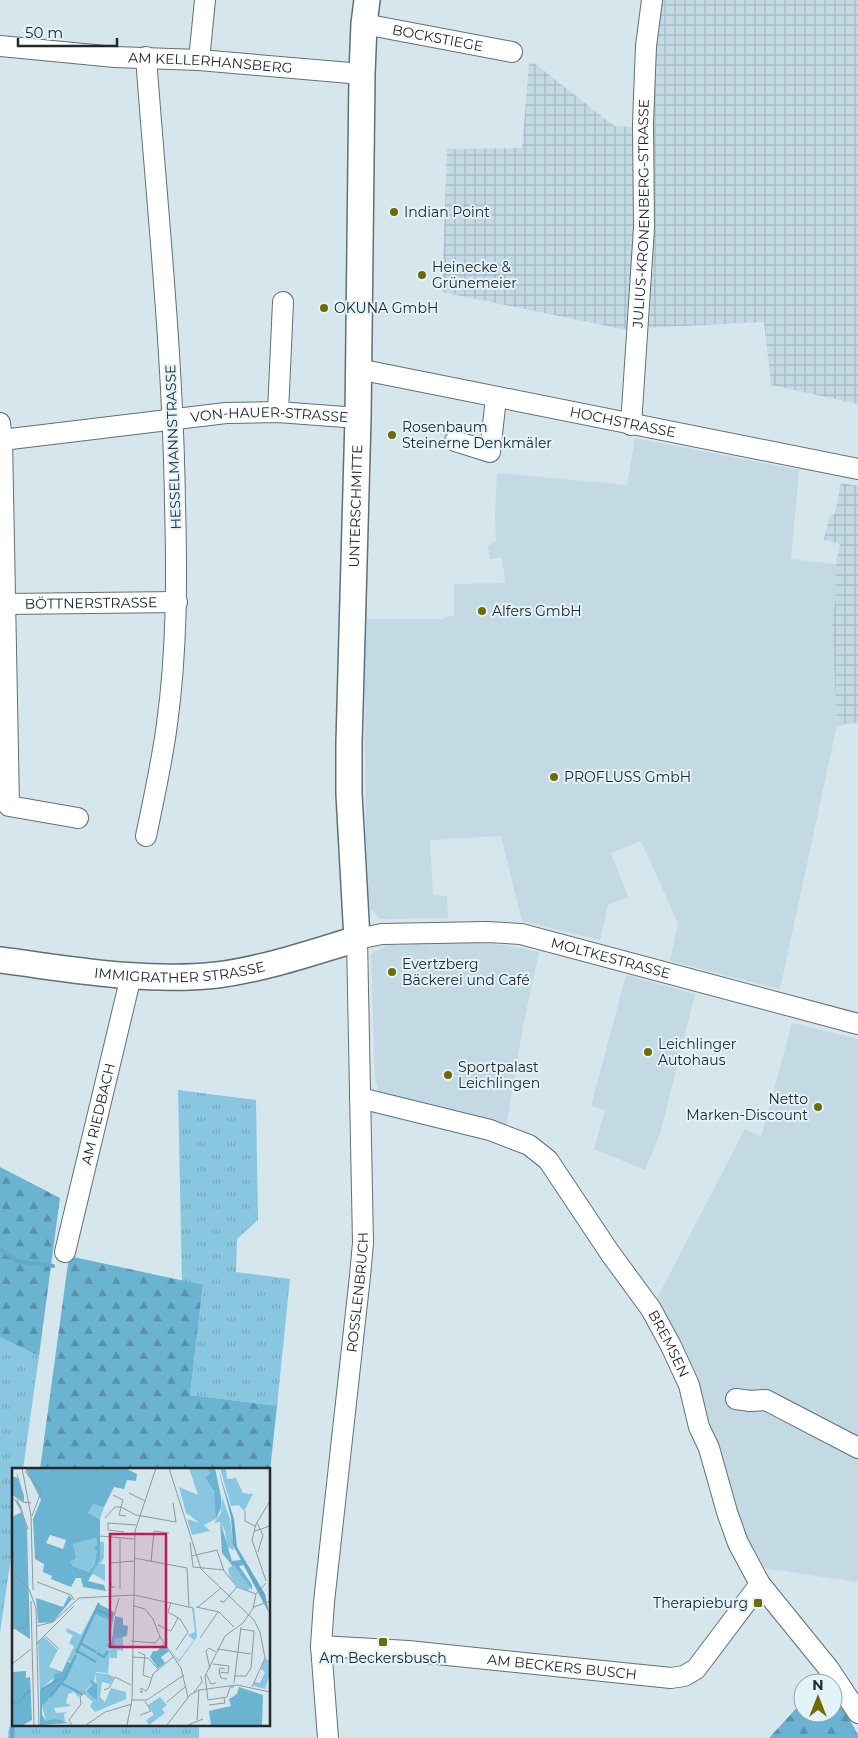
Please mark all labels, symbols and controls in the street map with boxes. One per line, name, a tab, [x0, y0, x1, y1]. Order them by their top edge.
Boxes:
scale bar	[18, 15, 116, 47]
street label: BOCKSTIEGE	[391, 21, 485, 55]
text: 50 m	[25, 23, 63, 42]
street label: AM KELLERHANSBERG	[128, 48, 293, 77]
street label: JULIUS-KRONENBERG-STRASSE	[628, 98, 653, 329]
place label: Indian Point	[404, 203, 490, 221]
marker: Indian Point	[388, 206, 400, 218]
place label: Heinecke & Grünemeier	[432, 258, 517, 292]
marker: Heinecke & Grünemeier	[416, 269, 428, 281]
place label: OKUNA GmbH	[334, 299, 438, 317]
marker: OKUNA GmbH	[318, 302, 330, 314]
street label: HESSELMANNSTRASSE	[161, 364, 185, 530]
street label: VON-HAUER-STRASSE	[189, 403, 349, 426]
street label: HOCHSTRASSE	[568, 403, 677, 441]
place label: Rosenbaum Steinerne Denkmäler	[402, 418, 552, 452]
marker: Rosenbaum Steinerne Denkmäler	[386, 429, 398, 441]
street label: UNTERSCHMITTE	[345, 444, 366, 568]
street label: BÖTTNERSTRASSE	[25, 593, 157, 613]
place label: Alfers GmbH	[492, 602, 582, 620]
marker: Alfers GmbH	[476, 605, 488, 617]
place label: PROFLUSS GmbH	[564, 768, 691, 786]
marker: PROFLUSS GmbH	[548, 771, 560, 783]
street label: MOLTKESTRASSE	[549, 933, 672, 983]
place label: Evertzberg Bäckerei und Café	[402, 955, 530, 989]
street label: IMMIGRATHER STRASSE	[93, 957, 267, 986]
marker: Evertzberg Bäckerei und Café	[386, 966, 398, 978]
place label: Leichlinger Autohaus	[658, 1035, 737, 1069]
marker: Leichlinger Autohaus	[642, 1046, 654, 1058]
place label: Sportpalast Leichlingen	[458, 1058, 540, 1092]
street label: AM RIEDBACH	[77, 1061, 119, 1167]
marker: Sportpalast Leichlingen	[442, 1069, 454, 1081]
place label: Netto Marken-Discount	[686, 1090, 808, 1124]
marker: Netto Marken-Discount	[812, 1101, 824, 1113]
street label: ROSSLENBRUCH	[343, 1232, 372, 1353]
street label: BREMSEN	[644, 1307, 693, 1380]
inset map	[12, 1468, 270, 1726]
place label: Therapieburg	[653, 1594, 748, 1612]
marker: Therapieburg	[752, 1597, 764, 1609]
marker: Am Beckersbusch	[377, 1636, 389, 1648]
place label: Am Beckersbusch	[319, 1649, 447, 1667]
street label: AM BECKERS BUSCH	[486, 1650, 638, 1683]
north arrow	[793, 1673, 843, 1723]
text: N	[812, 1676, 824, 1694]

